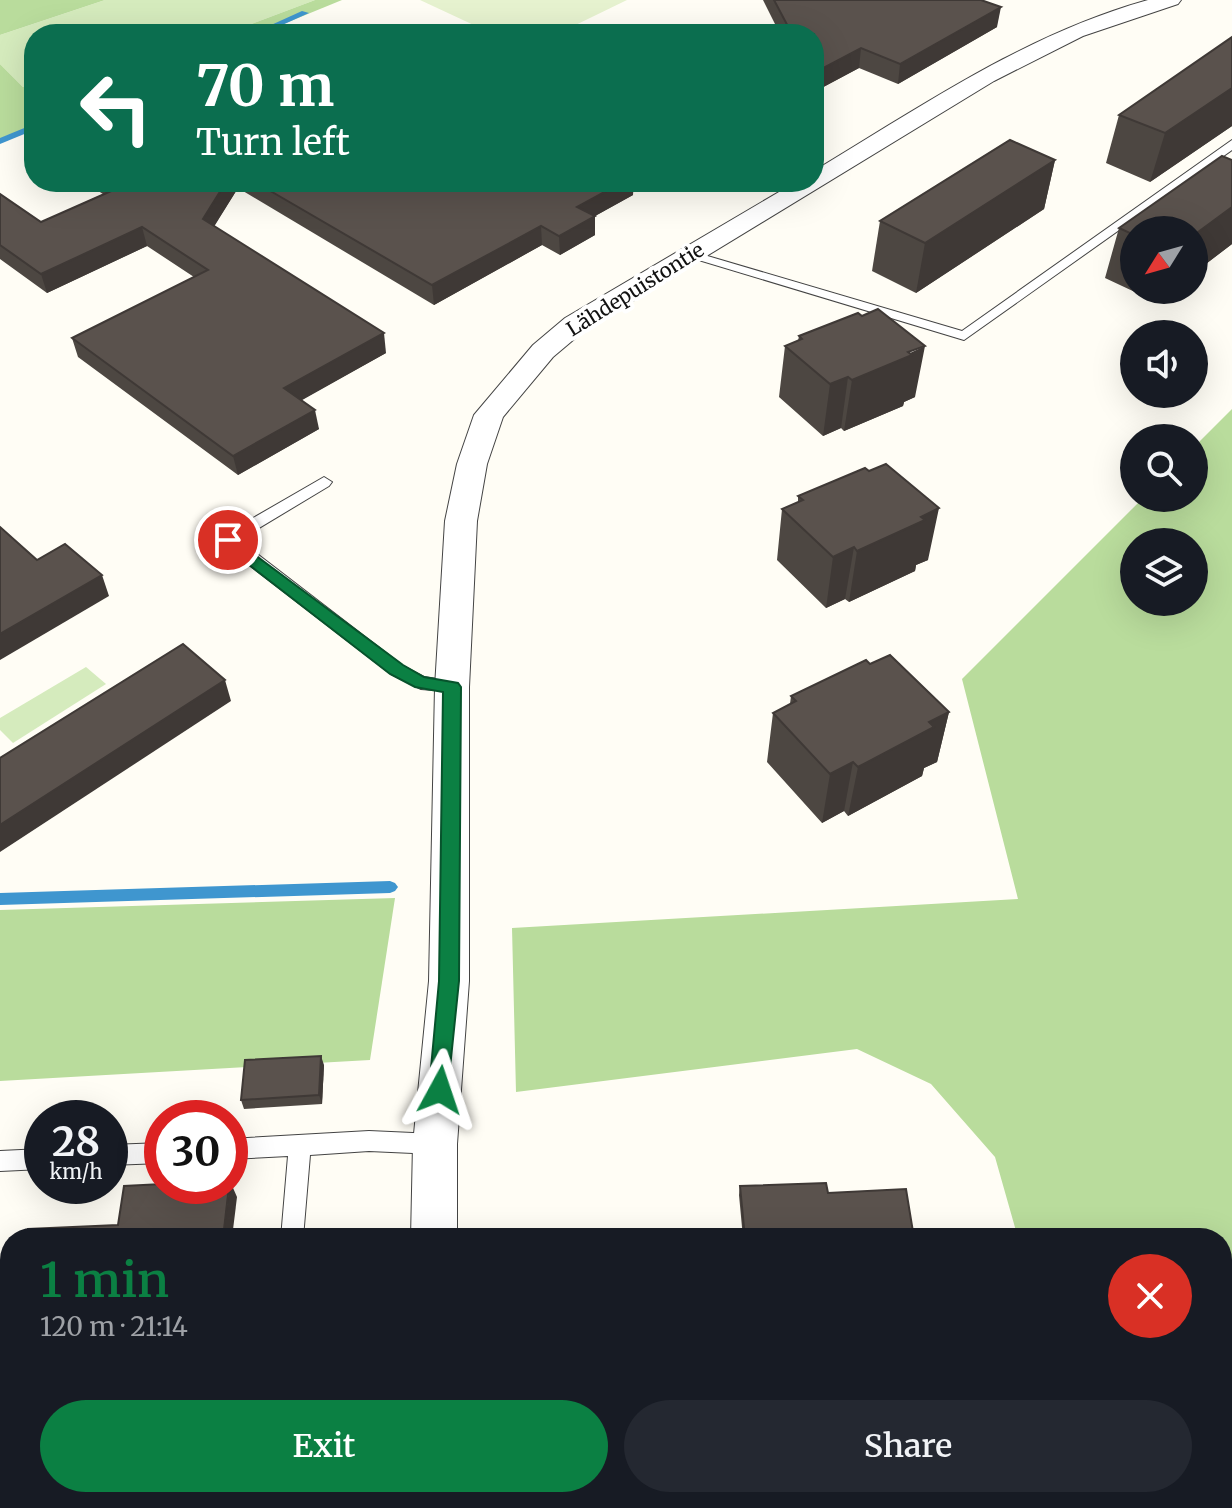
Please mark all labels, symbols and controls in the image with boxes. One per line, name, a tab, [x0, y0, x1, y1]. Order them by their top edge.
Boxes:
text: 70 m	[196, 51, 334, 121]
icon: left	[64, 56, 168, 160]
text: Turn left	[196, 120, 350, 165]
north arrow	[1120, 216, 1208, 304]
map controls	[1120, 216, 1208, 616]
street label: Lähdepuistontie	[562, 237, 708, 341]
button: sound	[1120, 320, 1208, 408]
button: search	[1120, 424, 1208, 512]
pin	[194, 506, 262, 574]
icon: arrive	[206, 518, 250, 562]
button: layers	[1120, 528, 1208, 616]
position arrow	[398, 1048, 482, 1132]
speed limit sign: 30	[144, 1100, 248, 1204]
text: 28	[52, 1117, 100, 1167]
text: km/h	[50, 1159, 102, 1184]
text: 1 min	[40, 1250, 169, 1310]
button: close	[1108, 1254, 1192, 1338]
text: 120 m · 21:14	[40, 1310, 188, 1343]
button: Exit	[40, 1400, 608, 1492]
button: Share	[624, 1400, 1192, 1492]

